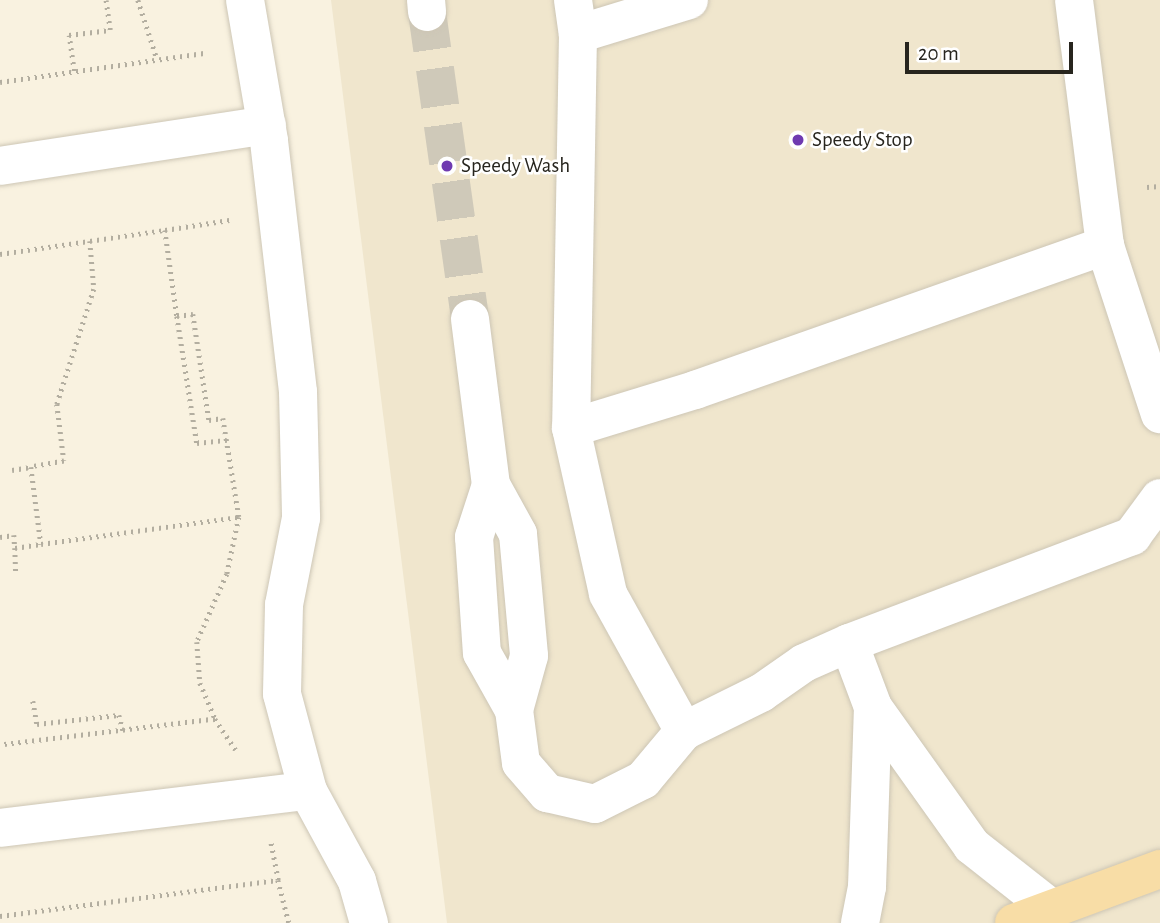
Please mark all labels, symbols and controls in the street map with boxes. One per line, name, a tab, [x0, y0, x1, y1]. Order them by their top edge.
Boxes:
scale bar	[908, 28, 1076, 72]
text: 20 m	[918, 43, 959, 64]
place label: Speedy Stop	[812, 127, 913, 153]
marker: Speedy Stop	[790, 132, 806, 148]
place label: Speedy Wash	[461, 153, 570, 179]
marker: Speedy Wash	[439, 158, 455, 174]

